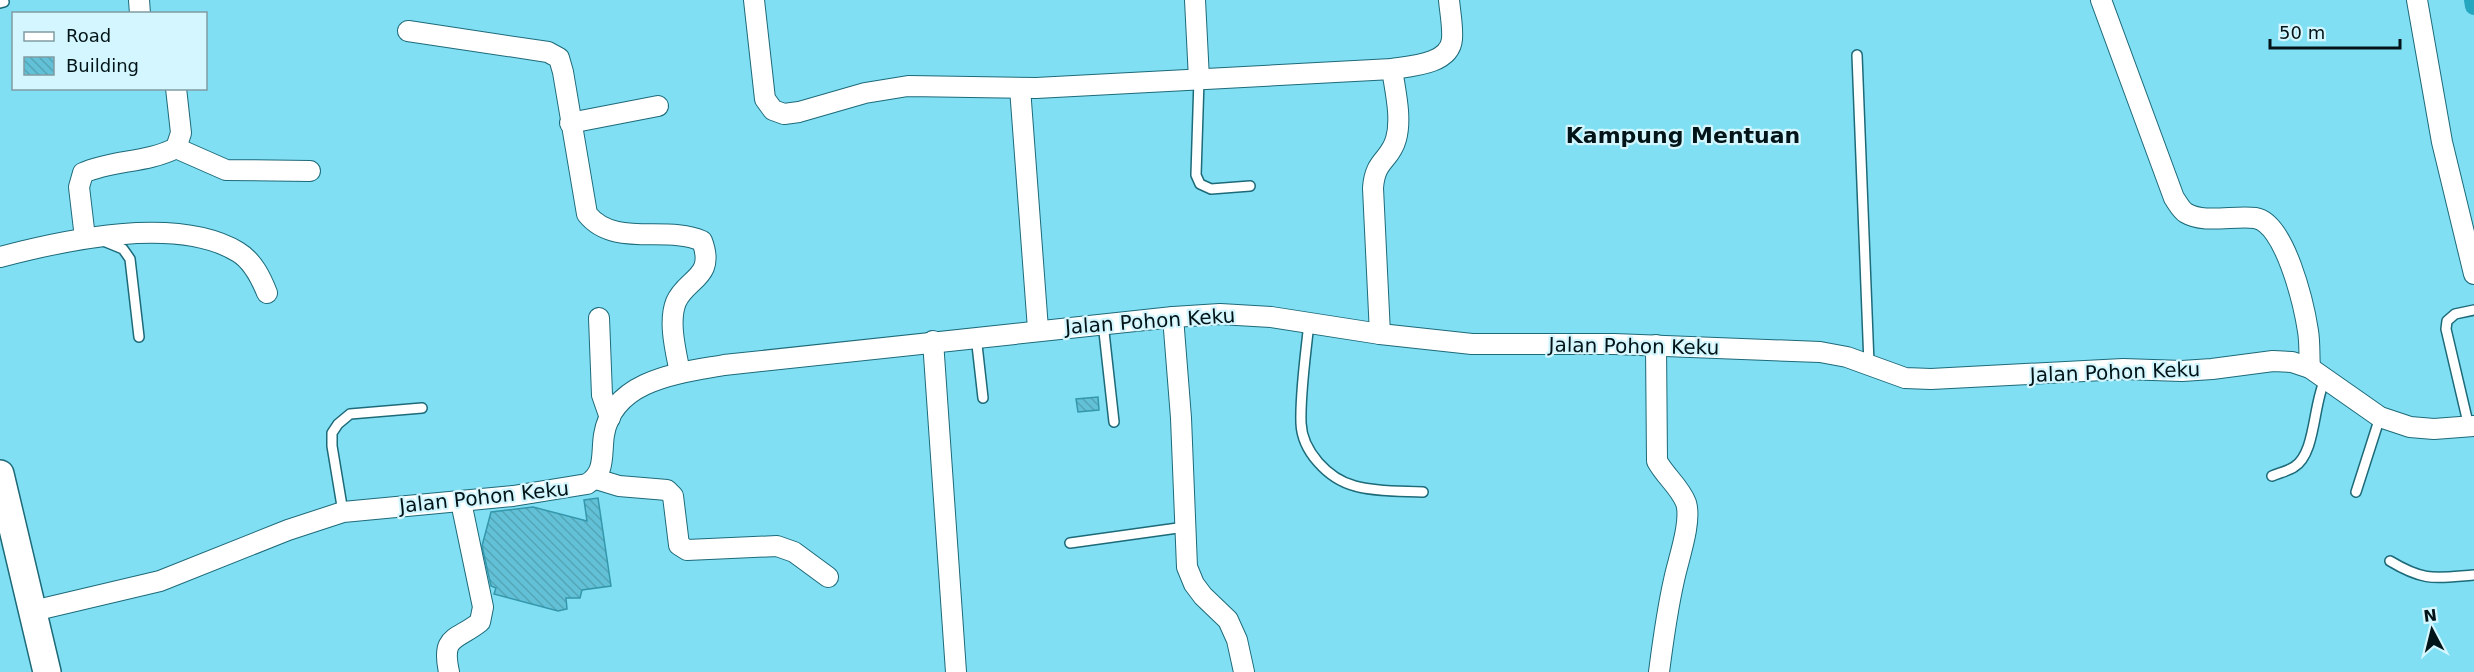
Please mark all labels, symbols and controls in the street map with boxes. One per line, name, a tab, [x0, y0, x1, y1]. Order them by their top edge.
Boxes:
legend	[12, 12, 207, 90]
scale bar	[2270, 12, 2400, 50]
text: 50 m	[2279, 22, 2325, 43]
text: Road	[66, 25, 111, 46]
text: Building	[66, 55, 139, 76]
district label: Kampung Mentuan	[1566, 123, 1800, 148]
street label: Jalan Pohon Keku	[1062, 303, 1236, 339]
street label: Jalan Pohon Keku	[1546, 332, 1720, 359]
street label: Jalan Pohon Keku	[2027, 357, 2201, 387]
street label: Jalan Pohon Keku	[396, 476, 570, 518]
north arrow	[2402, 600, 2462, 660]
text: N	[2422, 605, 2438, 626]

